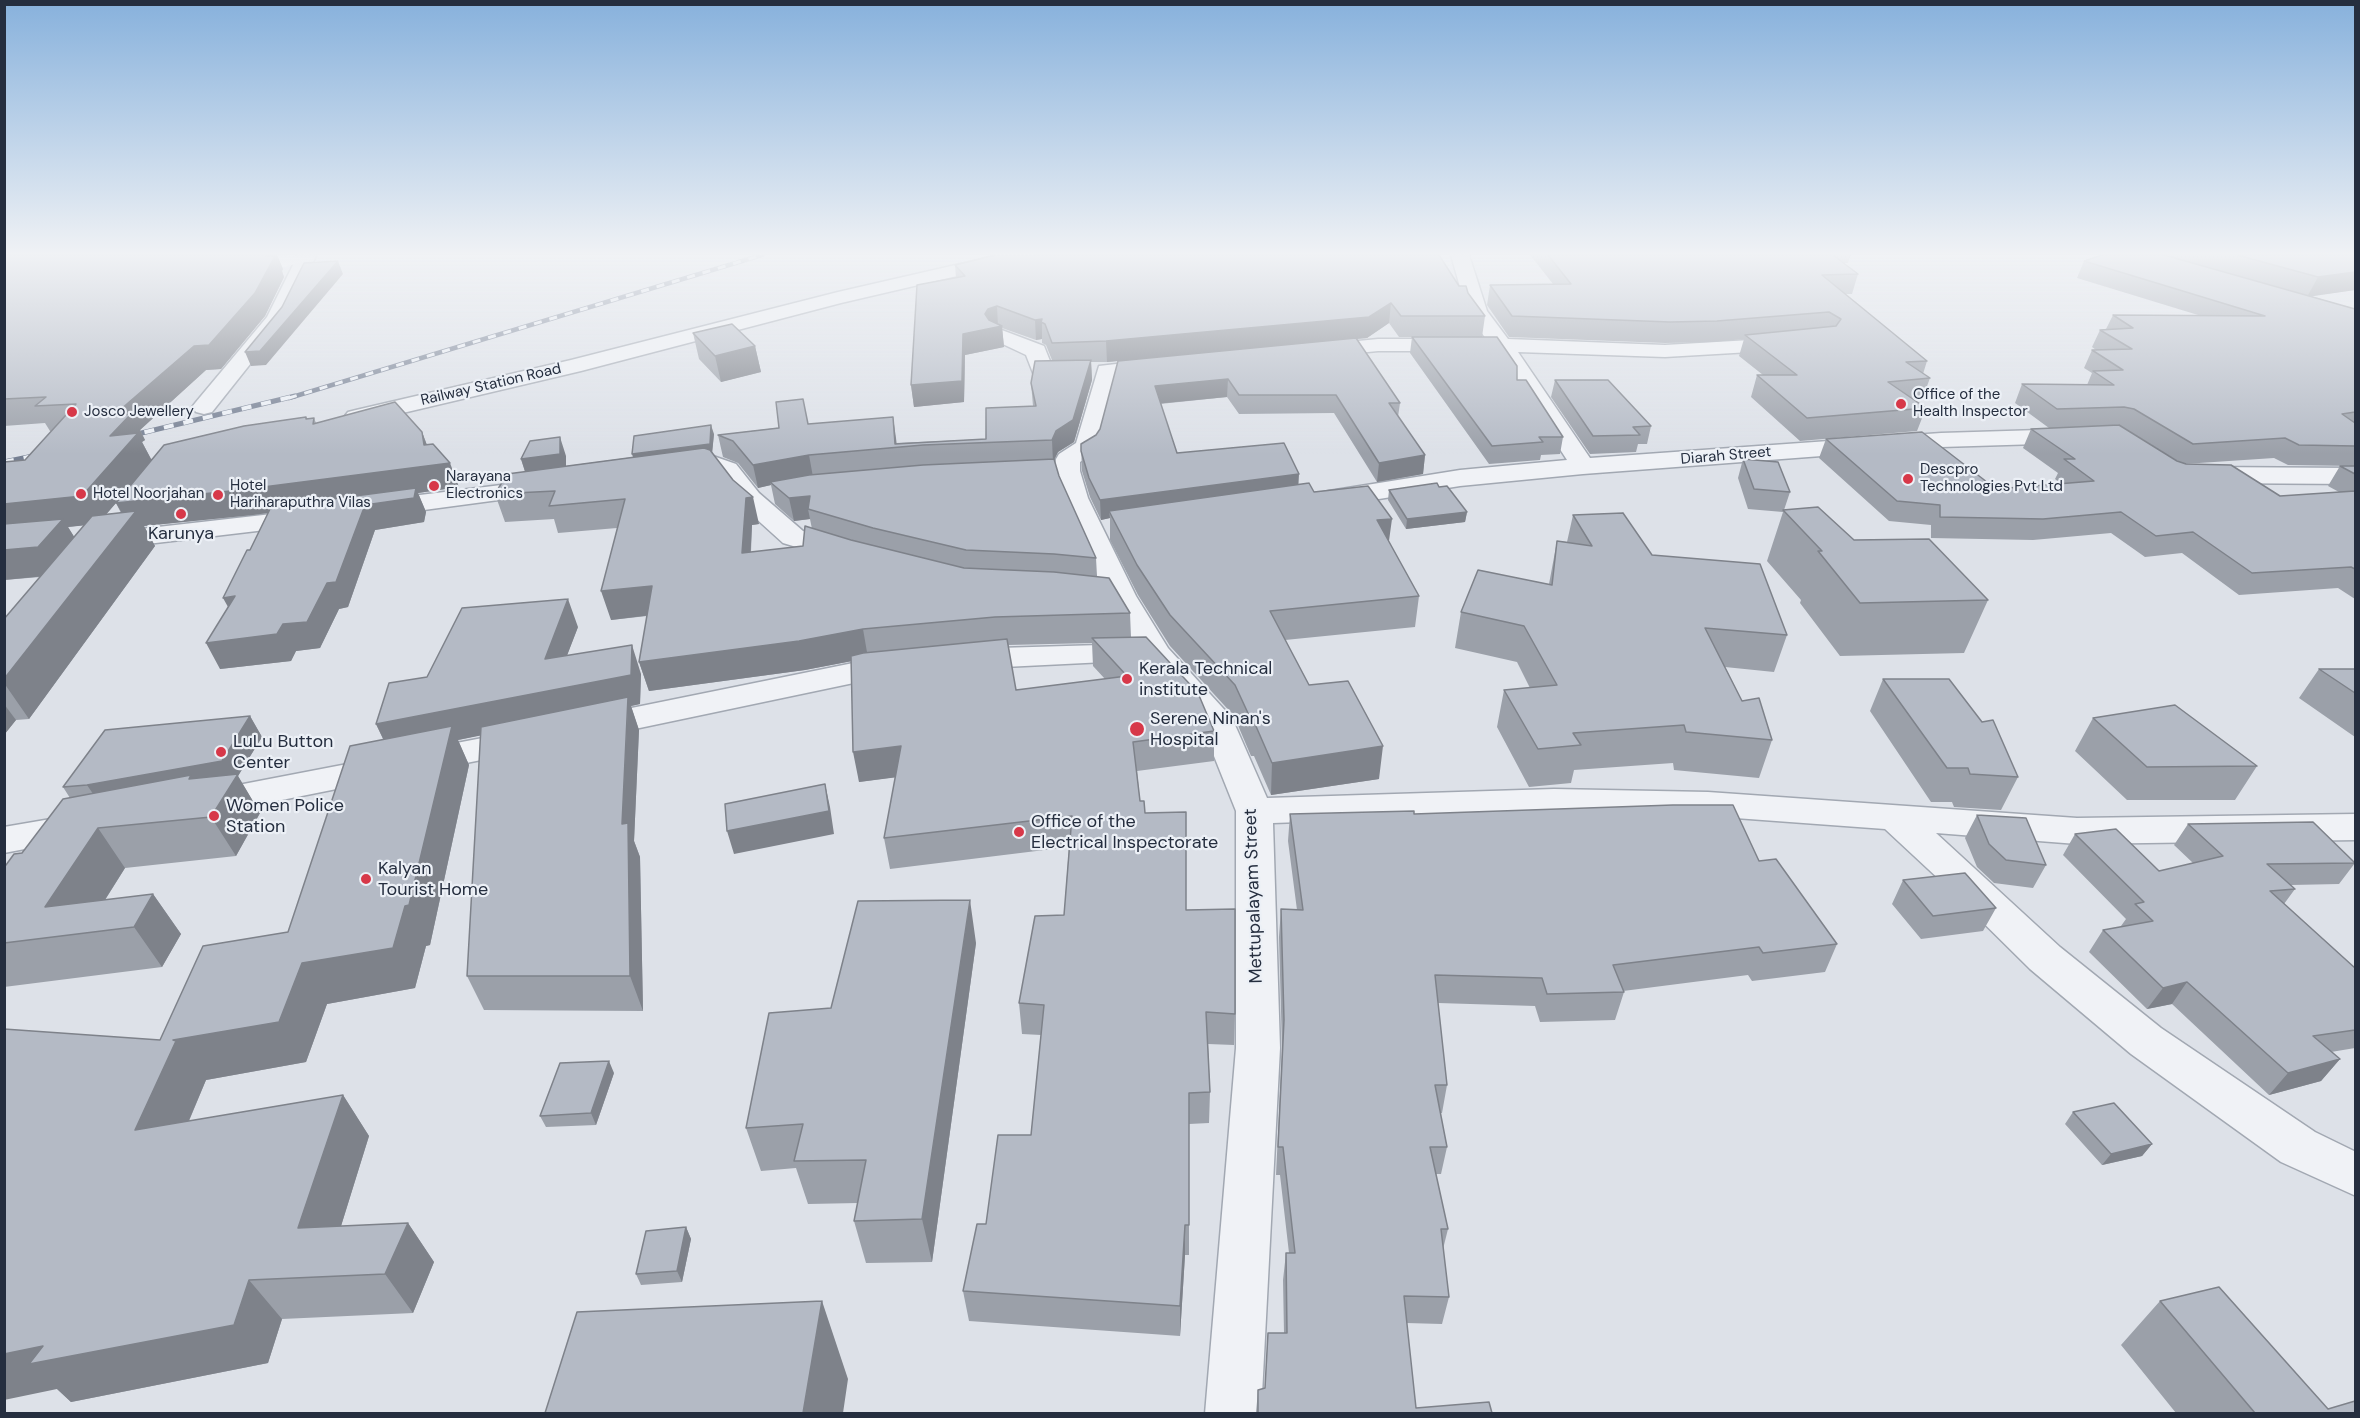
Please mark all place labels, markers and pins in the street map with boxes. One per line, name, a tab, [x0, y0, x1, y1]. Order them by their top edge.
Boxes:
place label: Office of the Health Inspector	[1913, 386, 2028, 421]
marker: Office of the Health Inspector	[1894, 397, 1908, 411]
place label: Josco Jewellery	[84, 403, 194, 421]
marker: Josco Jewellery	[65, 405, 79, 419]
place label: Descpro Technologies Pvt Ltd	[1920, 461, 2063, 496]
place label: Narayana Electronics	[446, 468, 523, 503]
marker: Descpro Technologies Pvt Ltd	[1901, 472, 1915, 486]
place label: Hotel Hariharaputhra Vilas	[230, 477, 371, 512]
marker: Narayana Electronics	[427, 479, 441, 493]
place label: Hotel Noorjahan	[93, 485, 204, 503]
marker: Hotel Noorjahan	[74, 487, 88, 501]
marker: Hotel Hariharaputhra Vilas	[211, 488, 225, 502]
marker: Karunya	[174, 507, 188, 521]
place label: Karunya	[148, 523, 214, 545]
place label: Kerala Technical institute	[1139, 658, 1272, 700]
marker: Kerala Technical institute	[1120, 672, 1134, 686]
place label: Serene Ninan's Hospital	[1150, 708, 1271, 750]
marker: Serene Ninan's Hospital	[1128, 720, 1146, 738]
place label: LuLu Button Center	[233, 731, 333, 774]
marker: LuLu Button Center	[214, 745, 228, 759]
place label: Women Police Station	[226, 795, 344, 838]
marker: Women Police Station	[207, 809, 221, 823]
place label: Office of the Electrical Inspectorate	[1031, 811, 1218, 854]
marker: Office of the Electrical Inspectorate	[1012, 825, 1026, 839]
place label: Kalyan Tourist Home	[378, 858, 488, 900]
marker: Kalyan Tourist Home	[359, 872, 373, 886]

